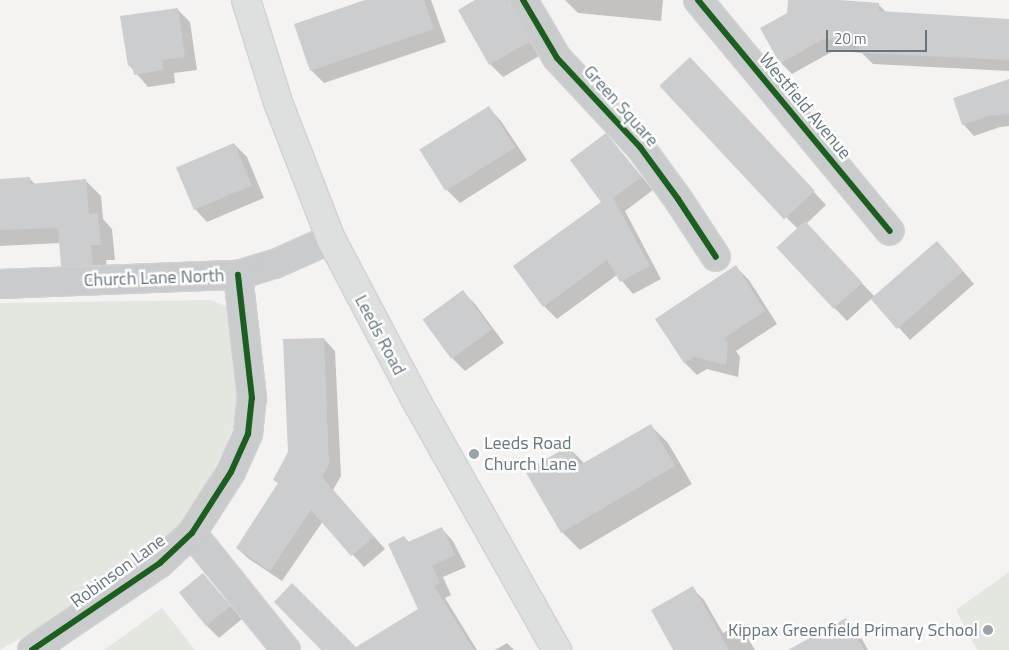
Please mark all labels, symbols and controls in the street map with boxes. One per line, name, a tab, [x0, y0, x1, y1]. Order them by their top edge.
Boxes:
scale bar	[829, 20, 930, 52]
text: 20 m	[834, 27, 867, 50]
street label: Westfield Avenue	[754, 48, 856, 164]
street label: Green Square	[579, 61, 663, 151]
street label: Church Lane North	[83, 265, 225, 291]
street label: Leeds Road	[350, 291, 410, 379]
place label: Leeds Road Church Lane	[484, 433, 577, 476]
marker: Leeds Road Church Lane	[468, 448, 480, 460]
street label: Robinson Lane	[67, 530, 169, 612]
place label: Kippax Greenfield Primary School	[728, 619, 978, 641]
marker: Kippax Greenfield Primary School	[982, 624, 994, 636]

